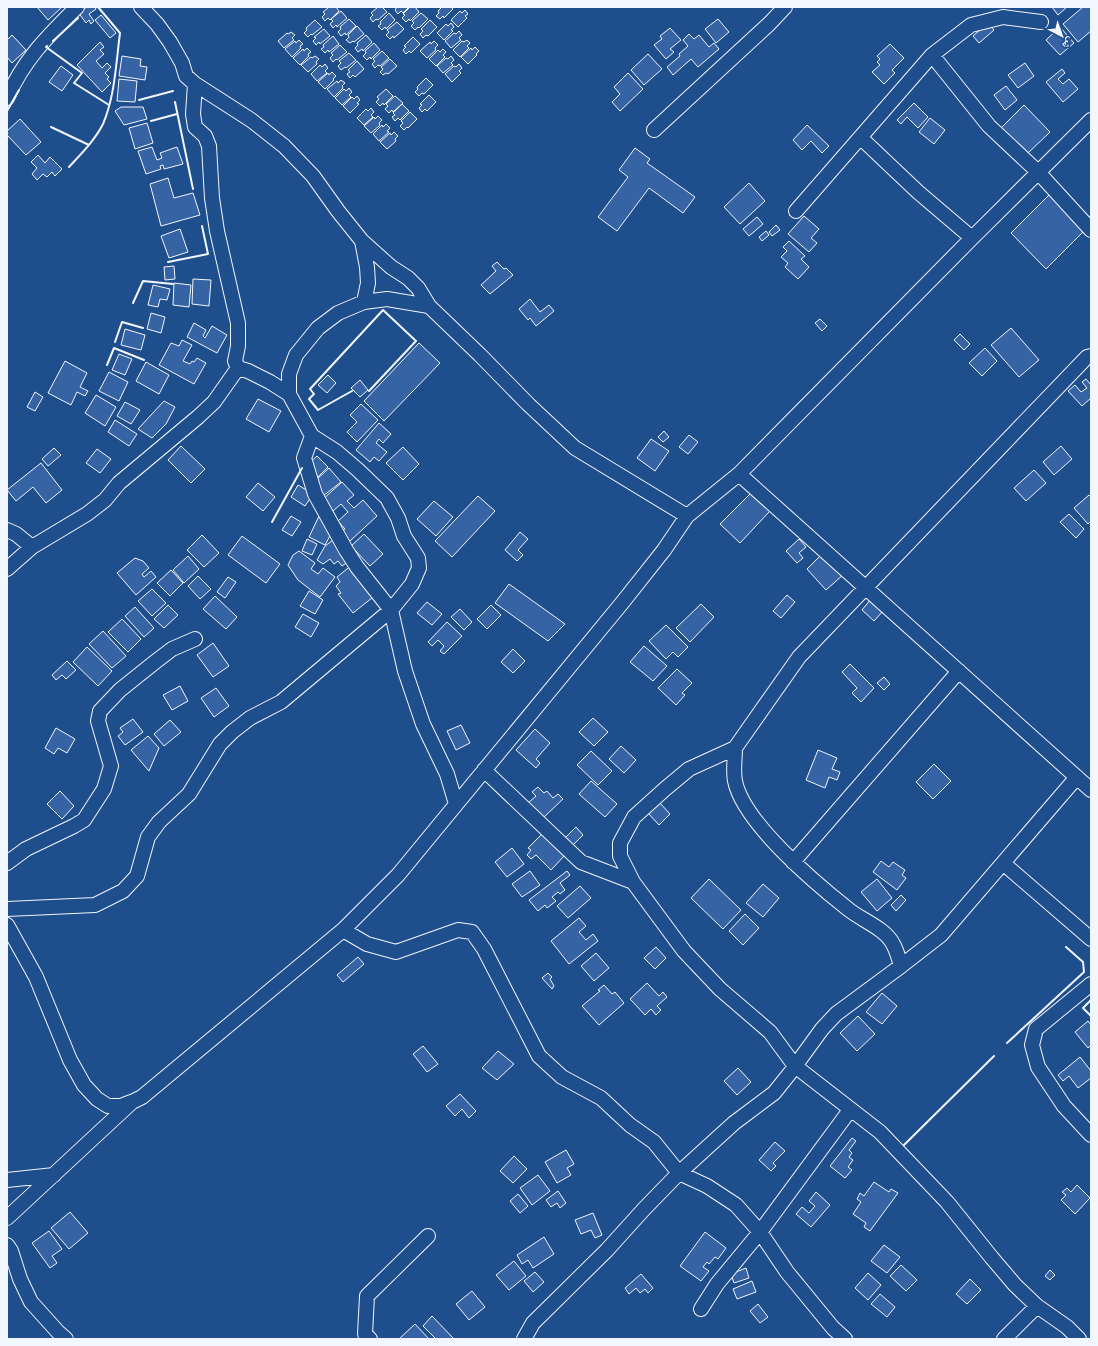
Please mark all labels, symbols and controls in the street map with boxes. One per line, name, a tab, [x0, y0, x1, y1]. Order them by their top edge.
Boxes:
north arrow	[1042, 16, 1082, 56]
text: ش	[1059, 34, 1077, 52]

